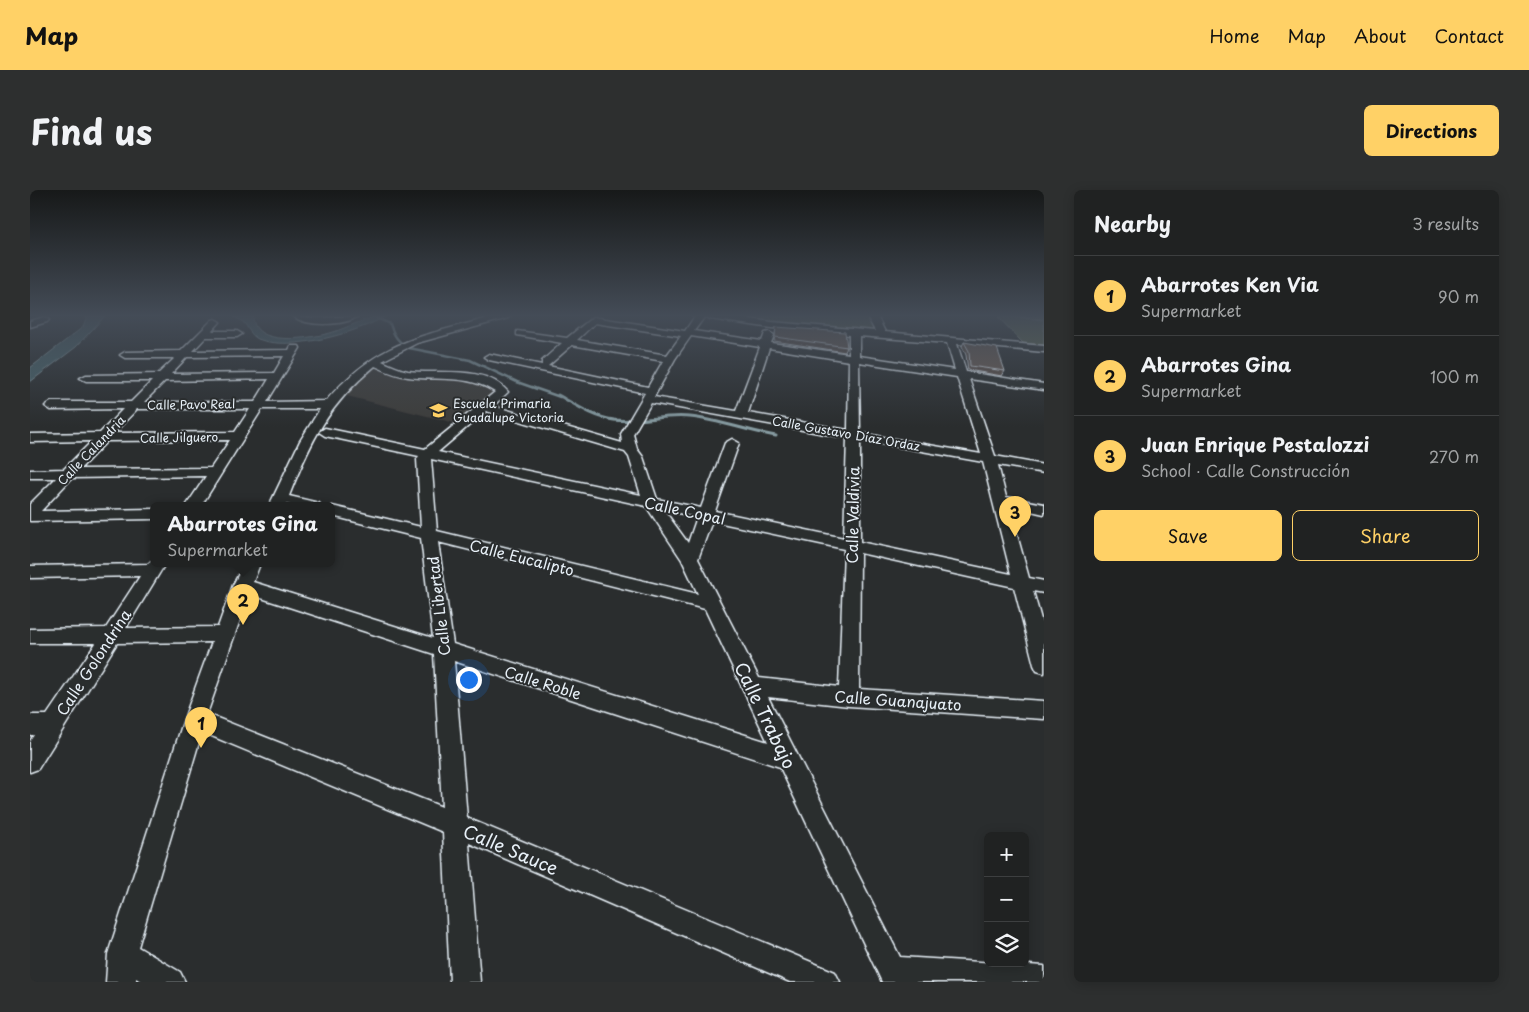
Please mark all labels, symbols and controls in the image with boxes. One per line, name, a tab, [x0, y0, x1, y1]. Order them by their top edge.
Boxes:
text: Map	[25, 17, 78, 53]
text: Home	[1209, 22, 1259, 49]
text: Map	[1287, 22, 1326, 49]
text: About	[1354, 22, 1406, 49]
text: Contact	[1434, 22, 1504, 49]
text: Find us	[30, 104, 152, 157]
button: Directions	[1364, 105, 1499, 156]
text: Nearby	[1094, 207, 1171, 239]
text: 3 results	[1412, 211, 1479, 235]
text: Abarrotes Ken Via	[1141, 270, 1319, 298]
text: 1	[1106, 284, 1114, 308]
text: 90 m	[1438, 284, 1479, 308]
text: Supermarket	[1141, 298, 1241, 322]
text: Abarrotes Gina	[1141, 350, 1291, 378]
text: 2	[1104, 364, 1116, 388]
text: 100 m	[1430, 364, 1479, 388]
text: Supermarket	[1141, 378, 1241, 402]
street label: Calle Pavo Real	[147, 394, 235, 414]
place label: Escuela Primaria Guadalupe Victoria	[453, 394, 565, 426]
school or university icon: Escuela Primaria Guadalupe Victoria	[429, 400, 449, 420]
street label: Calle Calandria	[53, 411, 129, 489]
street label: Calle Gustavo Díaz Ordaz	[771, 411, 922, 455]
street label: Calle Jilguero	[140, 427, 219, 447]
text: Juan Enrique Pestalozzi	[1141, 430, 1369, 458]
text: 3	[1105, 444, 1115, 468]
text: 270 m	[1429, 444, 1479, 468]
text: School · Calle Construcción	[1141, 458, 1350, 482]
street label: Calle Valdivia	[840, 466, 864, 564]
street label: Calle Copal	[642, 490, 728, 530]
pin: 3	[999, 496, 1031, 537]
popup	[150, 502, 335, 567]
text: Abarrotes Gina	[167, 509, 318, 537]
button: Save	[1094, 510, 1282, 561]
button: Share	[1292, 510, 1479, 561]
street label: Calle Eucalipto	[467, 533, 577, 581]
text: Supermarket	[167, 537, 268, 561]
street label: Calle Libertad	[420, 555, 456, 657]
pin: 2	[227, 584, 259, 625]
street label: Calle Golondrina	[50, 604, 136, 720]
street label: Calle Trabajo	[728, 657, 804, 773]
street label: Calle Roble	[502, 659, 584, 705]
your location	[456, 667, 482, 693]
street label: Calle Guanajuato	[834, 684, 962, 716]
pin: 1	[185, 707, 217, 748]
street label: Calle Sauce	[459, 817, 563, 881]
map controls	[984, 832, 1029, 967]
button: +	[984, 832, 1029, 877]
button: −	[984, 877, 1029, 922]
button: layers	[984, 922, 1029, 967]

